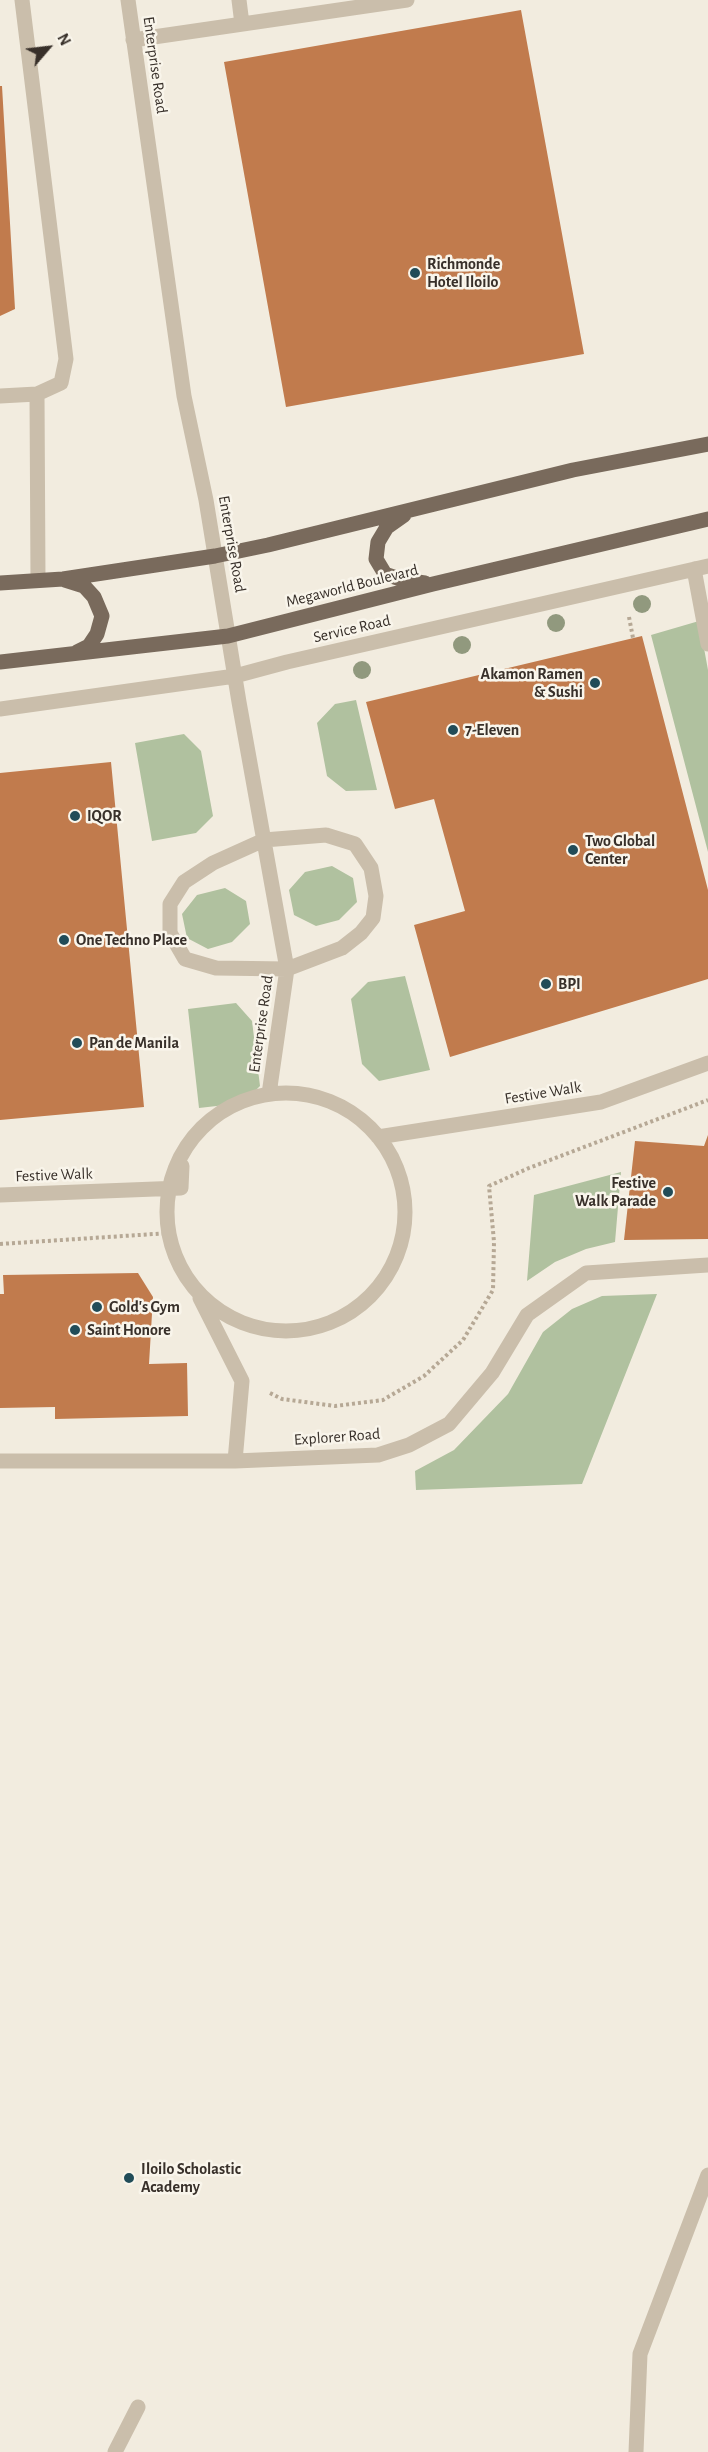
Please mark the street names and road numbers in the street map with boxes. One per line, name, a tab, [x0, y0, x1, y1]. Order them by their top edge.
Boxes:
street label: Enterprise Road	[139, 15, 171, 115]
street label: Enterprise Road	[214, 494, 250, 594]
street label: Megaworld Boulevard	[284, 560, 420, 612]
street label: Service Road	[312, 611, 392, 647]
street label: Enterprise Road	[245, 974, 277, 1074]
street label: Festive Walk	[503, 1077, 583, 1109]
street label: Festive Walk	[15, 1164, 93, 1186]
street label: Explorer Road	[293, 1424, 381, 1450]

